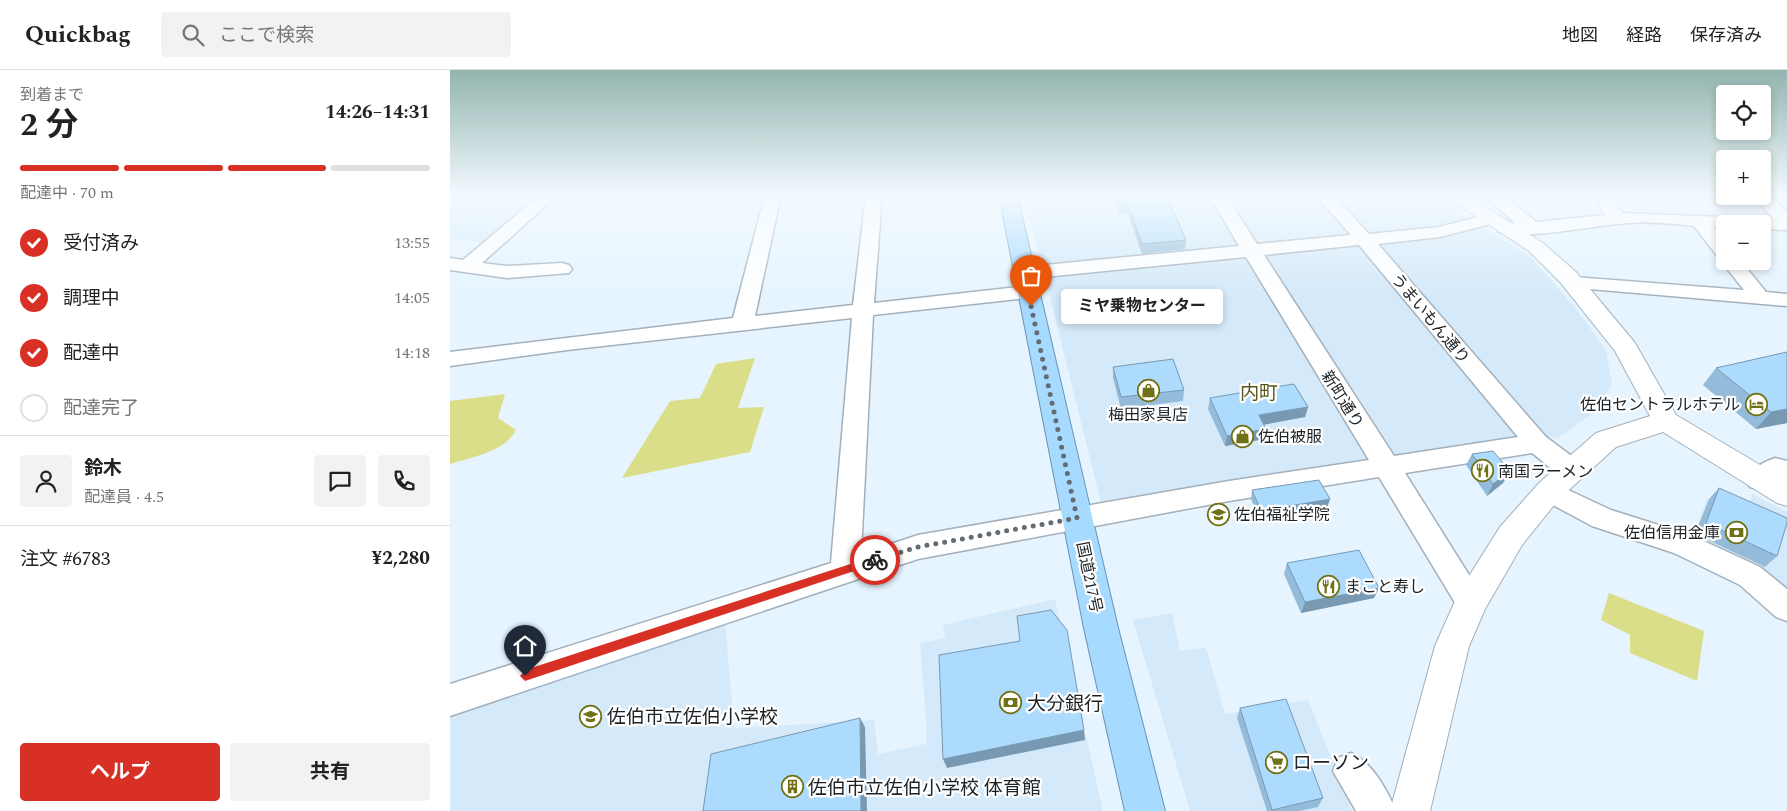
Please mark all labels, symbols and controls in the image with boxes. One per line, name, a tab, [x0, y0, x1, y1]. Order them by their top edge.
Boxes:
search box	[161, 12, 511, 57]
text: Quickbag	[25, 17, 131, 53]
icon: search	[179, 21, 207, 49]
text: ここで検索	[219, 21, 314, 50]
text: 地図	[1562, 22, 1598, 49]
text: 経路	[1626, 22, 1662, 49]
text: 保存済み	[1690, 22, 1762, 49]
text: 到着まで	[20, 83, 84, 107]
map controls	[1716, 85, 1771, 270]
button: locate	[1716, 85, 1771, 140]
text: 14:26–14:31	[325, 98, 430, 127]
text: 2 分	[20, 101, 78, 150]
button: +	[1716, 150, 1771, 205]
text: 配達中 · 70 m	[20, 181, 114, 205]
button: −	[1716, 215, 1771, 270]
icon: check	[20, 229, 48, 257]
text: 受付済み	[63, 229, 139, 258]
text: 13:55	[394, 231, 430, 255]
pin	[1010, 255, 1052, 306]
icon: bag	[1017, 262, 1045, 290]
street label: うまいもん通り	[1385, 268, 1475, 369]
icon: check	[20, 284, 48, 312]
text: 調理中	[63, 284, 120, 313]
text: 14:05	[394, 286, 430, 310]
callout: ミヤ乗物センター	[1061, 288, 1224, 324]
text: ミヤ乗物センター	[1078, 294, 1206, 318]
icon: check	[20, 339, 48, 367]
text: 配達中	[63, 339, 120, 368]
text: 14:18	[394, 341, 430, 365]
street label: 新町通り	[1315, 366, 1369, 433]
shop icon: 梅田家具店	[1136, 378, 1160, 402]
district label: 内町	[1240, 379, 1278, 408]
hotel icon: 佐伯セントラルホテル	[1744, 392, 1768, 416]
place label: 佐伯セントラルホテル	[1580, 393, 1740, 417]
text: 配達完了	[63, 394, 139, 423]
place label: 梅田家具店	[1108, 403, 1188, 427]
shop icon: 佐伯被服	[1230, 424, 1254, 448]
place label: 佐伯被服	[1258, 425, 1322, 449]
text: 鈴木	[84, 454, 122, 483]
button: person	[20, 455, 72, 507]
button: chat	[314, 455, 366, 507]
button: phone	[378, 455, 430, 507]
restaurant icon: 南国ラーメン	[1470, 459, 1494, 483]
place label: 南国ラーメン	[1498, 460, 1593, 484]
text: 配達員 · 4.5	[84, 485, 164, 509]
school or university icon: 佐伯福祉学院	[1206, 502, 1230, 526]
place label: 佐伯福祉学院	[1234, 503, 1330, 527]
bank icon: 佐伯信用金庫	[1724, 520, 1748, 544]
place label: 佐伯信用金庫	[1624, 521, 1720, 545]
courier	[850, 535, 900, 585]
street label: 国道217号	[1070, 539, 1108, 615]
text: ¥2,280	[372, 544, 430, 573]
text: 注文 #6783	[20, 545, 110, 574]
icon: bike	[861, 546, 889, 574]
restaurant icon: まこと寿し	[1317, 574, 1341, 598]
place label: まこと寿し	[1345, 575, 1425, 599]
pin	[504, 625, 546, 676]
icon: home	[511, 632, 539, 660]
place label: 大分銀行	[1027, 690, 1103, 719]
bank icon: 大分銀行	[999, 691, 1023, 715]
place label: 佐伯市立佐伯小学校	[607, 703, 778, 732]
school or university icon: 佐伯市立佐伯小学校	[579, 704, 603, 728]
button: ヘルプ	[20, 743, 220, 801]
button: 共有	[230, 743, 430, 801]
place label: ローソン	[1293, 749, 1369, 778]
supermarket icon: ローソン	[1265, 750, 1289, 774]
place label: 佐伯市立佐伯小学校 体育館	[808, 774, 1041, 803]
building icon: 佐伯市立佐伯小学校 体育館	[780, 775, 804, 799]

